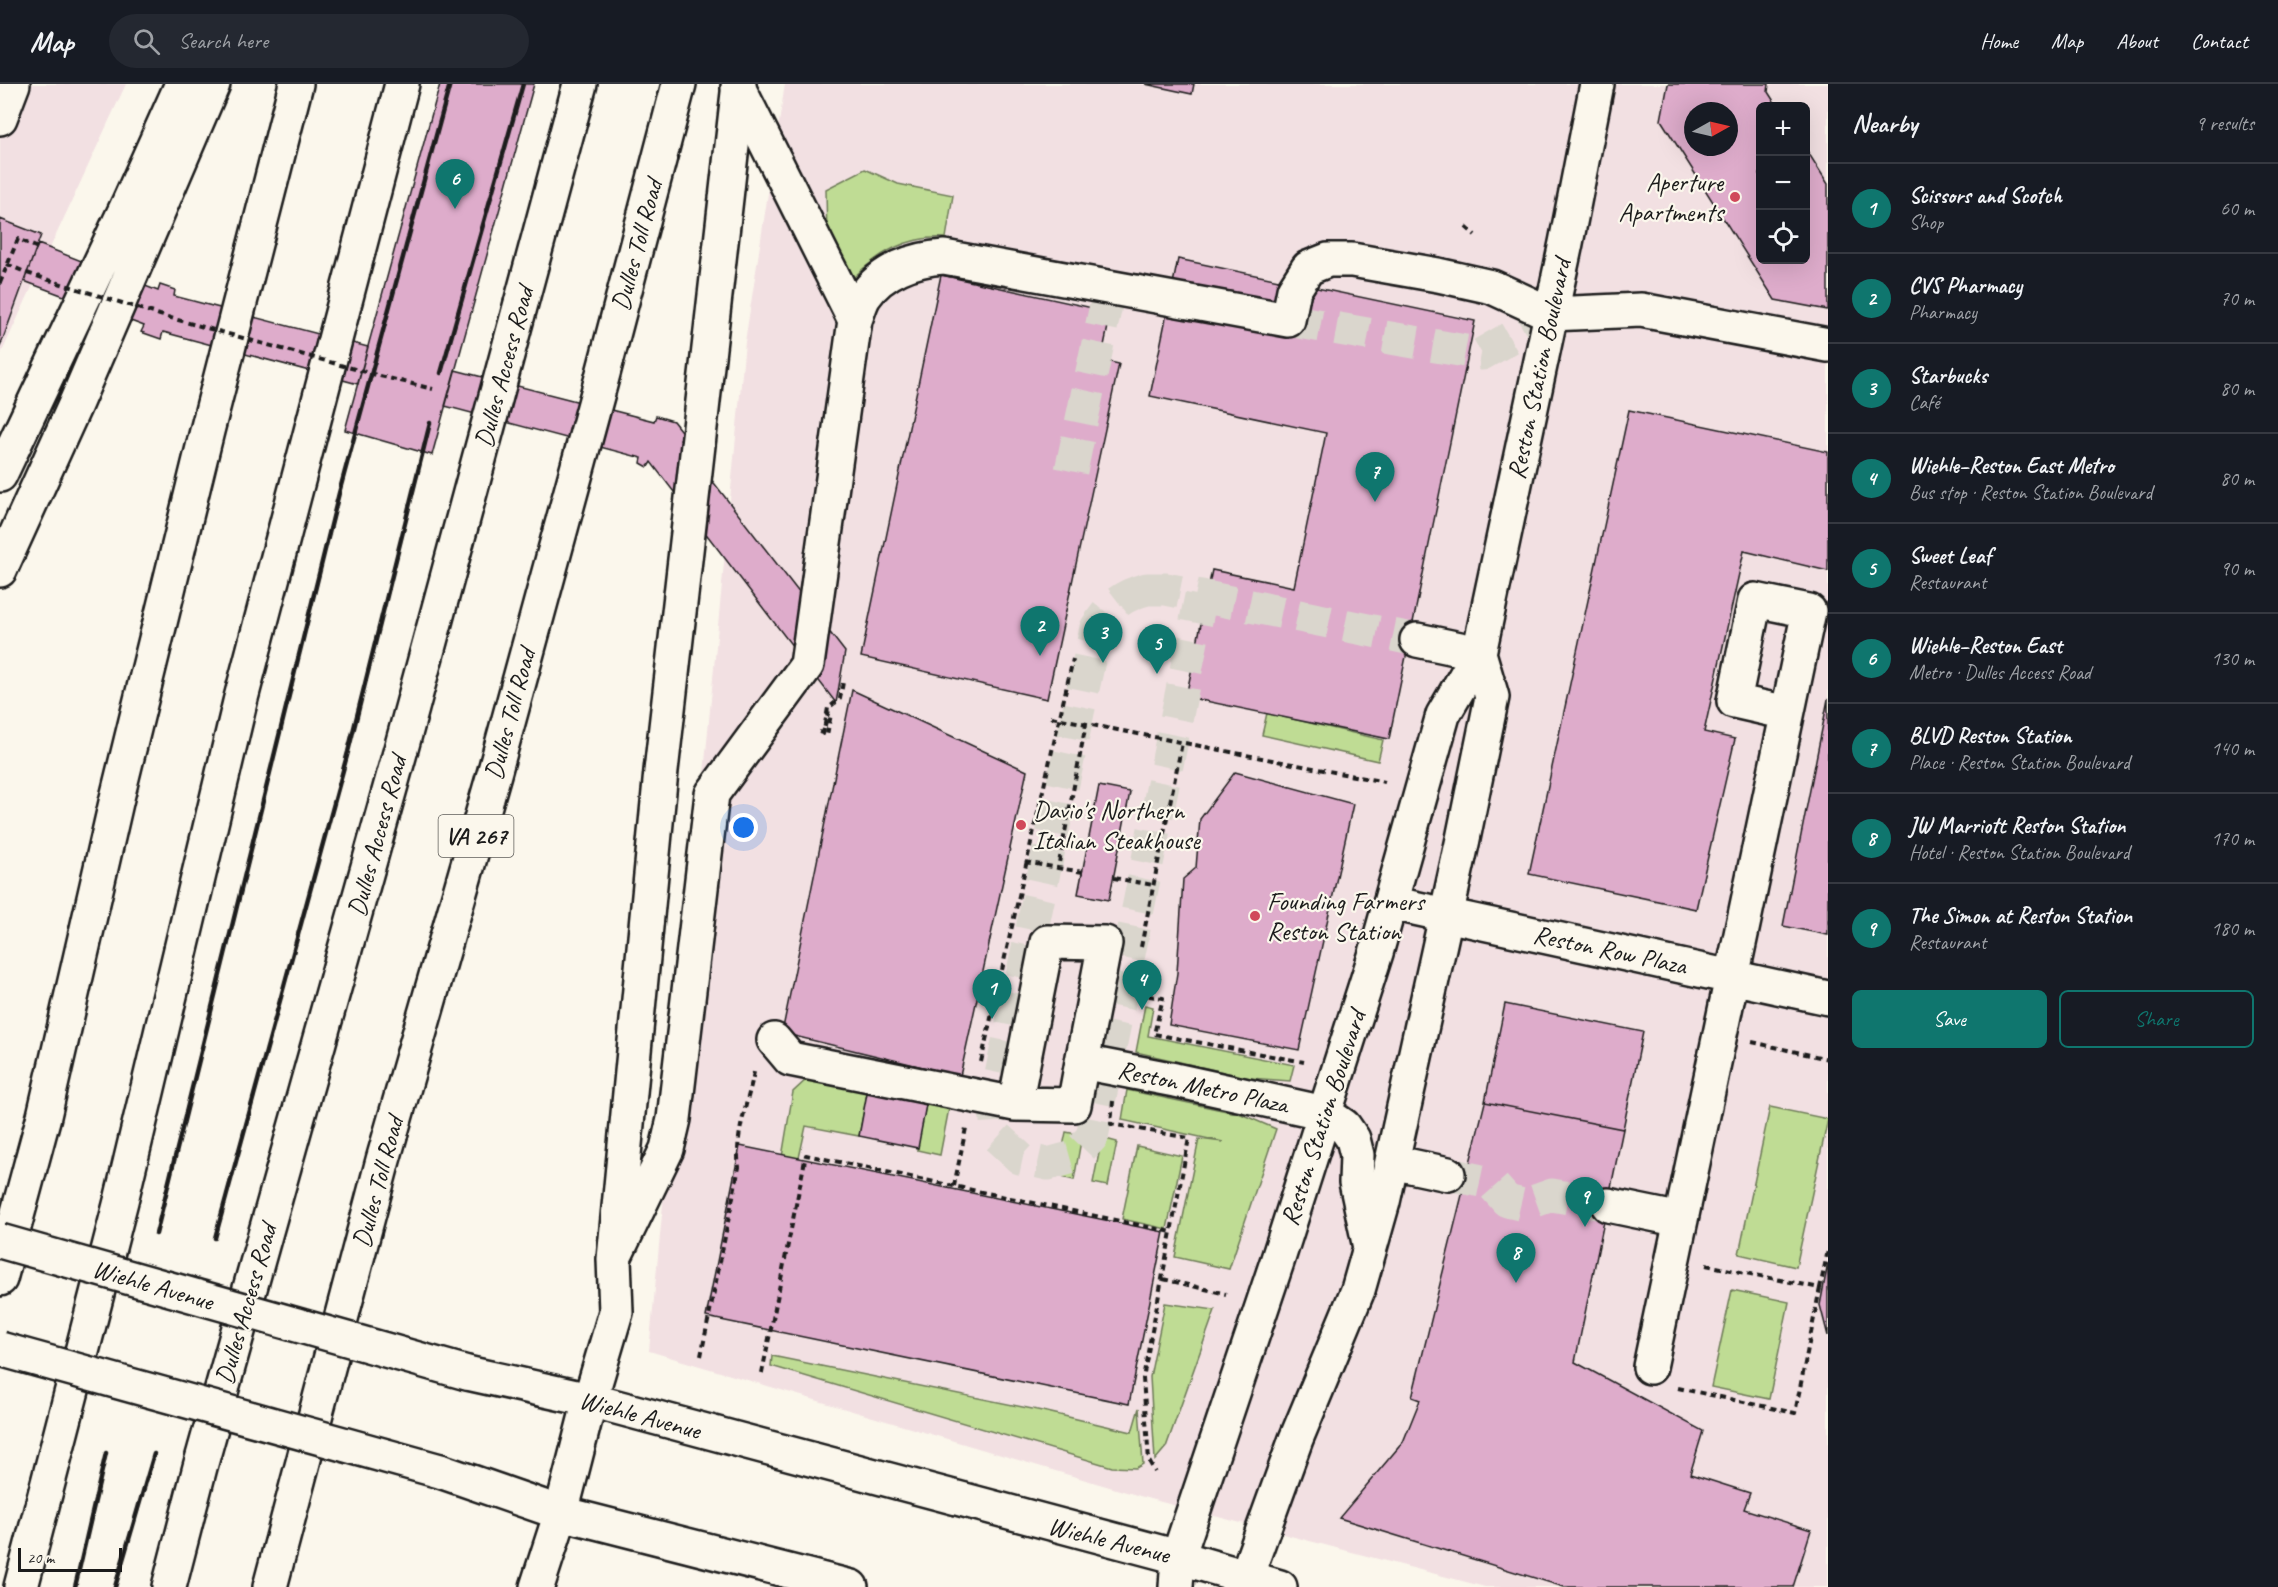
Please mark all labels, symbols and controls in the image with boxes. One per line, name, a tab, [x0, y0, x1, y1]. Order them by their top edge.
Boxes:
search box	[109, 14, 529, 68]
text: Map	[30, 24, 73, 59]
icon: search	[130, 25, 163, 58]
text: Search here	[178, 27, 268, 55]
text: Home	[1980, 28, 2018, 54]
text: Map	[2051, 28, 2083, 54]
text: About	[2116, 28, 2158, 54]
text: Contact	[2191, 28, 2248, 54]
north arrow	[1684, 102, 1738, 156]
map controls	[1756, 102, 1810, 264]
button: +	[1756, 102, 1810, 156]
text: Nearby	[1852, 107, 1917, 140]
text: 9 results	[2195, 111, 2254, 136]
button: −	[1756, 156, 1810, 210]
pin: 6	[436, 160, 474, 209]
place label: Aperture Apartments	[1619, 166, 1725, 229]
street label: Dulles Toll Road	[604, 172, 671, 314]
text: Scissors and Scotch	[1909, 182, 2062, 210]
marker: Aperture Apartments	[1728, 190, 1742, 204]
text: 1	[1867, 196, 1876, 221]
text: 60 m	[2220, 196, 2254, 221]
button: locate	[1756, 210, 1810, 264]
text: Shop	[1909, 210, 1943, 235]
street label: Reston Station Boulevard	[1500, 252, 1579, 482]
text: CVS Pharmacy	[1909, 272, 2022, 300]
street label: Dulles Access Road	[467, 280, 542, 451]
text: 2	[1867, 286, 1876, 311]
text: 70 m	[2220, 286, 2254, 311]
text: Pharmacy	[1909, 300, 1977, 325]
text: Starbucks	[1909, 362, 1987, 390]
text: 3	[1867, 376, 1876, 401]
text: 80 m	[2220, 376, 2254, 401]
text: Café	[1909, 390, 1940, 415]
pin: 7	[1356, 452, 1394, 502]
text: Wiehle–Reston East Metro	[1909, 452, 2114, 480]
text: 4	[1867, 466, 1876, 491]
text: 80 m	[2220, 466, 2254, 491]
text: Bus stop · Reston Station Boulevard	[1909, 480, 2152, 505]
text: Sweet Leaf	[1909, 542, 1991, 570]
text: 5	[1867, 556, 1876, 581]
text: 90 m	[2220, 556, 2254, 581]
text: Restaurant	[1909, 570, 1986, 595]
pin: 2	[1020, 606, 1060, 656]
pin: 3	[1084, 614, 1122, 663]
pin: 5	[1138, 624, 1176, 674]
text: Wiehle–Reston East	[1909, 632, 2062, 660]
street label: Dulles Toll Road	[477, 641, 544, 783]
text: 6	[1867, 646, 1876, 671]
text: 130 m	[2211, 646, 2254, 671]
text: Metro · Dulles Access Road	[1909, 660, 2091, 685]
text: BLVD Reston Station	[1909, 722, 2072, 750]
text: 7	[1867, 736, 1876, 761]
text: 140 m	[2211, 736, 2254, 761]
street label: Dulles Access Road	[340, 749, 415, 920]
text: Place · Reston Station Boulevard	[1909, 750, 2130, 775]
place label: Davio's Northern Italian Steakhouse	[1033, 794, 1201, 857]
text: JW Marriott Reston Station	[1909, 812, 2125, 840]
your location	[729, 813, 758, 842]
road number: VA 267	[438, 815, 514, 857]
marker: Davio's Northern Italian Steakhouse	[1014, 818, 1028, 832]
text: 8	[1867, 826, 1876, 851]
text: 170 m	[2211, 826, 2254, 851]
text: Hotel · Reston Station Boulevard	[1909, 840, 2130, 865]
place label: Founding Farmers Reston Station	[1267, 885, 1426, 948]
text: The Simon at Reston Station	[1909, 902, 2132, 930]
marker: Founding Farmers Reston Station	[1248, 909, 1262, 923]
text: 9	[1867, 916, 1876, 941]
text: 180 m	[2211, 916, 2254, 941]
street label: Reston Row Plaza	[1530, 918, 1691, 983]
text: Restaurant	[1909, 930, 1986, 955]
pin: 4	[1122, 960, 1162, 1010]
pin: 1	[972, 970, 1012, 1019]
button: Save	[1852, 990, 2047, 1048]
button: Share	[2059, 990, 2254, 1048]
street label: Reston Station Boulevard	[1273, 1003, 1374, 1230]
street label: Reston Metro Plaza	[1115, 1053, 1293, 1122]
street label: Dulles Toll Road	[345, 1109, 412, 1251]
pin: 9	[1566, 1178, 1604, 1227]
street label: Dulles Access Road	[207, 1217, 286, 1388]
pin: 8	[1496, 1234, 1536, 1283]
street label: Wiehle Avenue	[89, 1252, 219, 1318]
street label: Wiehle Avenue	[576, 1383, 706, 1447]
street label: Wiehle Avenue	[1045, 1509, 1175, 1571]
scale bar	[18, 1545, 122, 1572]
text: 20 m	[27, 1548, 54, 1568]

